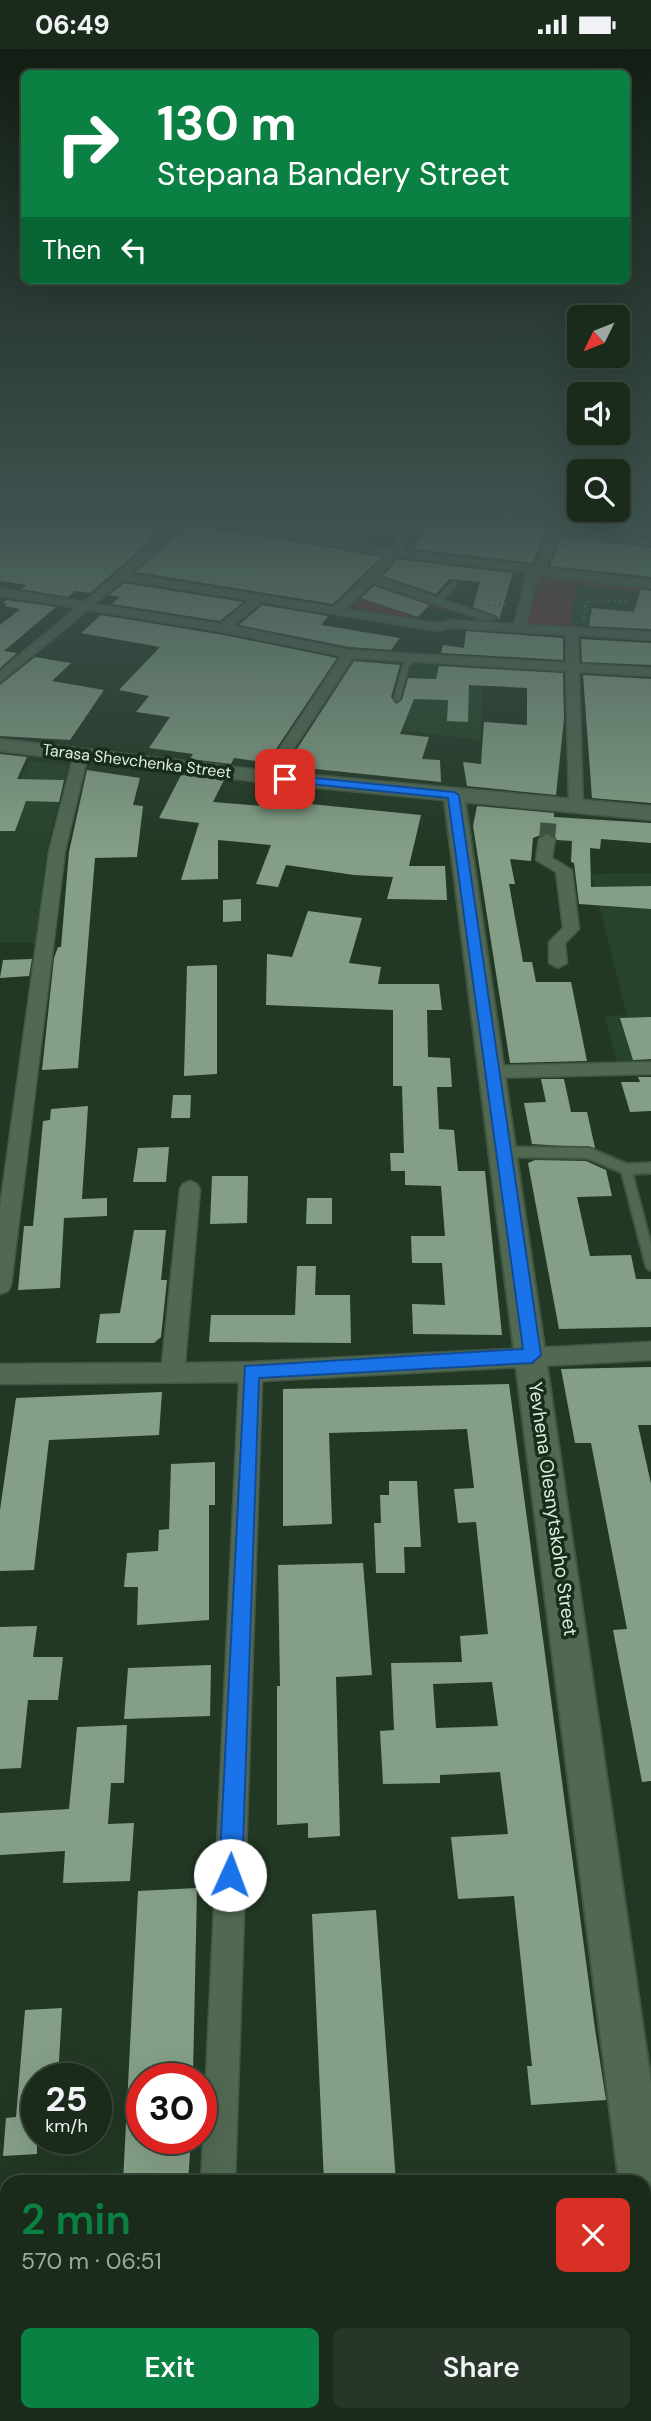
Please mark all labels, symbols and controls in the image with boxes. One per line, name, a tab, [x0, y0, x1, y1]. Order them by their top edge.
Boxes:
text: 06:49	[35, 8, 110, 42]
text: 130 m	[157, 91, 297, 155]
icon: right	[42, 98, 133, 189]
text: Stepana Bandery Street	[157, 153, 510, 195]
icon: left	[115, 231, 153, 269]
text: Then	[42, 233, 101, 267]
north arrow	[567, 305, 630, 367]
map controls	[567, 305, 630, 522]
button: sound	[567, 382, 630, 445]
button: search	[567, 459, 630, 522]
street label: Tarasa Shevchenka Street	[41, 739, 233, 783]
pin	[255, 749, 315, 809]
icon: arrive	[266, 760, 304, 798]
street label: Yevhena Olesnytskoho Street	[523, 1380, 583, 1638]
position arrow	[193, 1838, 267, 1912]
speed limit sign: 30	[126, 2063, 217, 2154]
text: 25	[46, 2076, 87, 2122]
text: km/h	[45, 2114, 88, 2138]
text: 2 min	[21, 2192, 131, 2247]
button: close	[556, 2198, 630, 2272]
text: 570 m · 06:51	[21, 2246, 162, 2276]
button: Exit	[21, 2328, 319, 2408]
button: Share	[333, 2328, 630, 2408]

